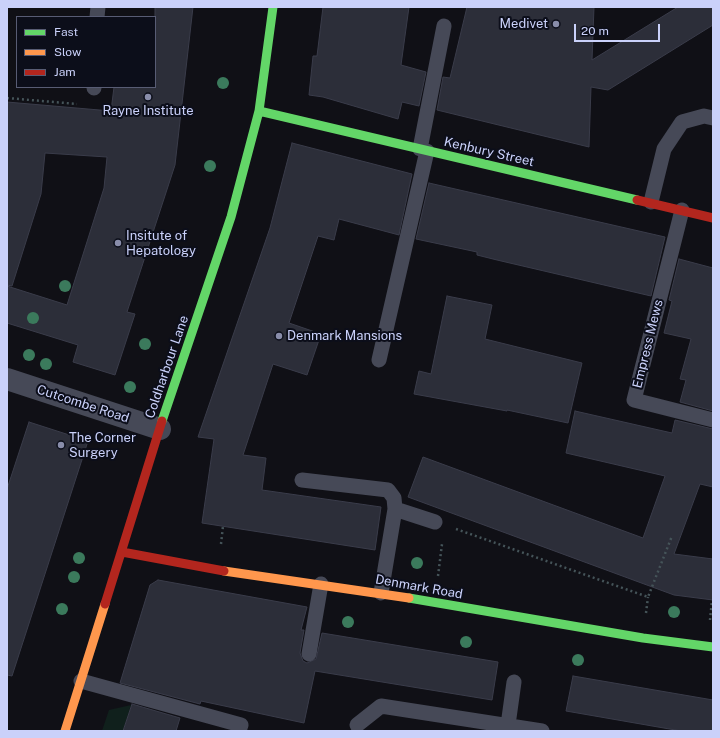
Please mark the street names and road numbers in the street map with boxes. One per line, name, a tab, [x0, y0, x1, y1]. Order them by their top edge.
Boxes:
street label: Kenbury Street	[442, 134, 536, 170]
street label: Empress Mews	[629, 298, 667, 390]
street label: Coldharbour Lane	[142, 314, 192, 420]
street label: Cutcombe Road	[35, 382, 131, 426]
street label: Denmark Road	[374, 572, 464, 602]

